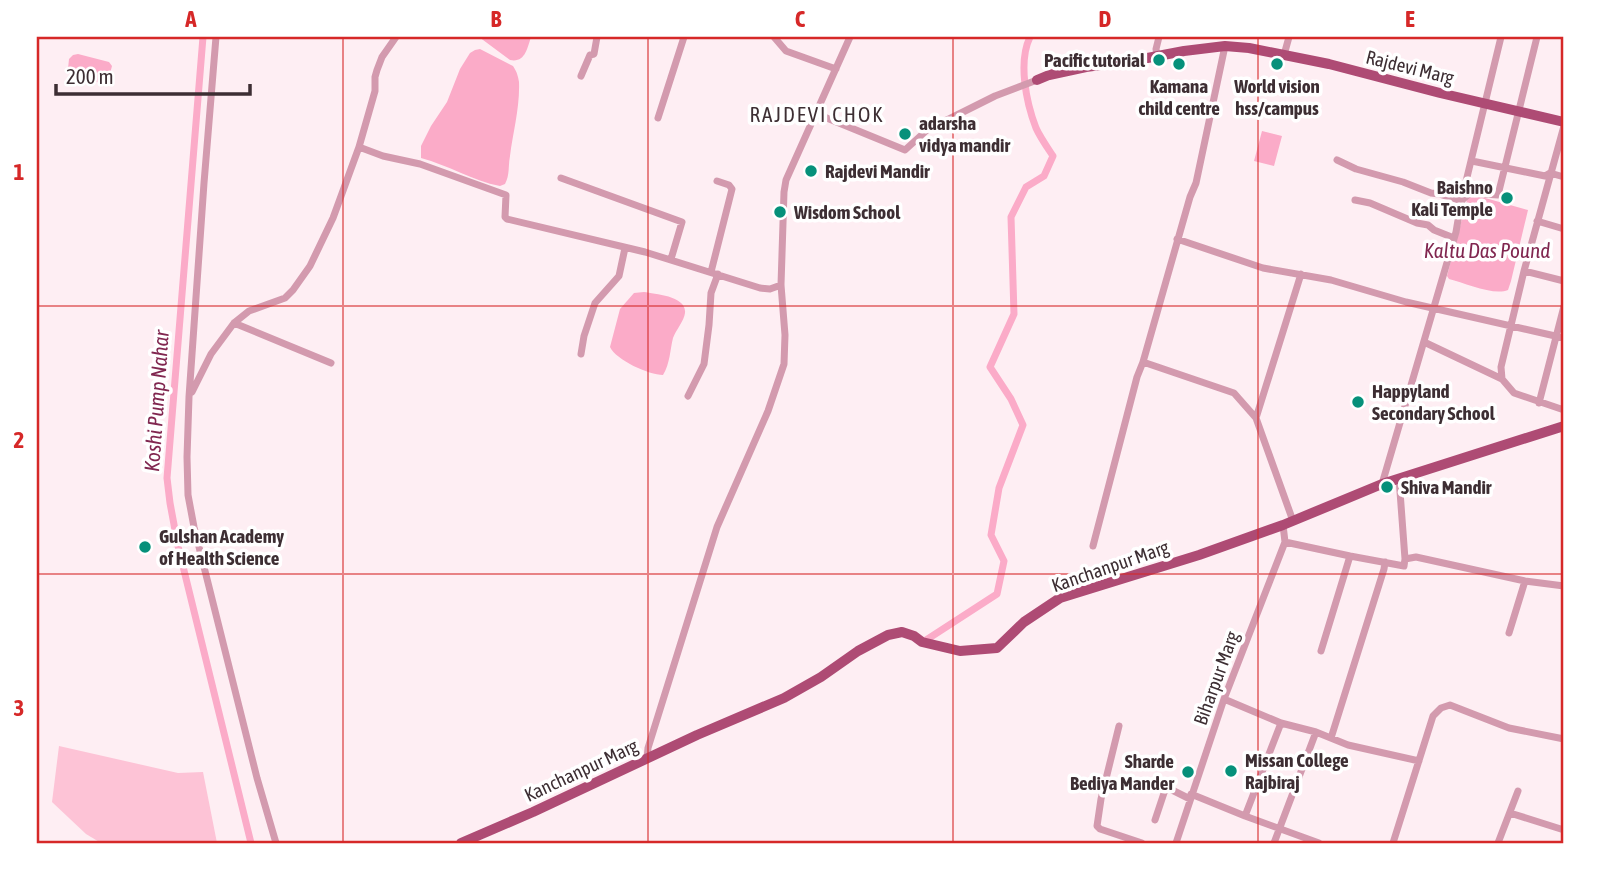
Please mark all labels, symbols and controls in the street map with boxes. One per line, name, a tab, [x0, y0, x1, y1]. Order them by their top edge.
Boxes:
text: A	[184, 6, 197, 32]
text: B	[491, 6, 502, 32]
text: C	[795, 6, 806, 32]
text: D	[1099, 6, 1112, 32]
text: E	[1405, 6, 1415, 32]
street label: Rajdevi Marg	[1364, 45, 1457, 89]
place label: Pacific tutorial	[1044, 49, 1146, 71]
scale bar	[56, 52, 250, 96]
marker: Pacific tutorial	[1151, 52, 1167, 68]
marker: Kamana child centre	[1171, 56, 1187, 72]
marker: World vision hss/campus	[1269, 56, 1285, 72]
text: 200 m	[66, 64, 114, 88]
place label: Kamana child centre	[1138, 75, 1220, 119]
place label: World vision hss/campus	[1233, 75, 1320, 119]
district label: RAJDEVI CHOK	[750, 102, 884, 126]
place label: adarsha vidya mandir	[919, 112, 1010, 156]
marker: adarsha vidya mandir	[897, 126, 913, 142]
text: 1	[14, 159, 25, 185]
place label: Rajdevi Mandir	[825, 160, 930, 182]
marker: Rajdevi Mandir	[803, 163, 819, 179]
place label: Baishno Kali Temple	[1411, 176, 1493, 220]
marker: Baishno Kali Temple	[1499, 190, 1515, 206]
place label: Wisdom School	[793, 201, 901, 223]
marker: Wisdom School	[772, 204, 788, 220]
water label: Kaltu Das Pound	[1424, 238, 1550, 262]
water label: Koshi Pump Nahar	[139, 329, 173, 473]
place label: Happyland Secondary School	[1372, 380, 1496, 424]
marker: Happyland Secondary School	[1350, 394, 1366, 410]
text: 2	[14, 427, 24, 453]
place label: Shiva Mandir	[1401, 476, 1492, 498]
marker: Shiva Mandir	[1379, 479, 1395, 495]
place label: Gulshan Academy of Health Science	[159, 525, 284, 569]
street label: Kanchanpur Marg	[1049, 535, 1172, 596]
marker: Gulshan Academy of Health Science	[137, 539, 153, 555]
street label: Biharpur Marg	[1189, 627, 1243, 728]
text: 3	[14, 695, 24, 721]
street label: Kanchanpur Marg	[521, 734, 642, 806]
place label: Missan College Rajbiraj	[1245, 749, 1349, 793]
place label: Sharde Bediya Mander	[1070, 750, 1174, 794]
marker: Missan College Rajbiraj	[1223, 763, 1239, 779]
marker: Sharde Bediya Mander	[1180, 764, 1196, 780]

